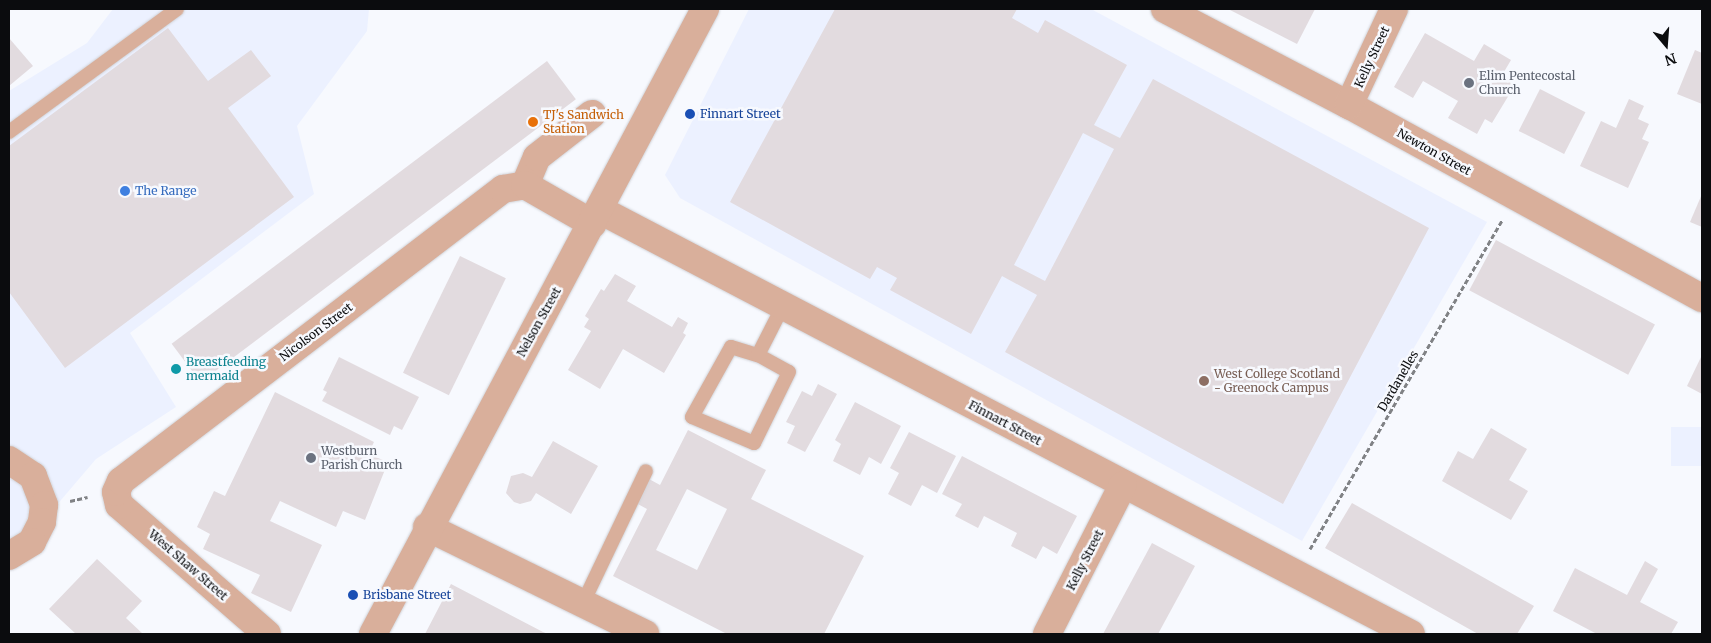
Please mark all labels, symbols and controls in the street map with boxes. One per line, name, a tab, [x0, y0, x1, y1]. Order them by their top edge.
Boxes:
north arrow	[1641, 20, 1691, 70]
street label: Kelly Street	[1352, 24, 1392, 90]
text: N	[1663, 49, 1679, 70]
place label: Elim Pentecostal Church	[1479, 69, 1575, 97]
marker: Elim Pentecostal Church	[1463, 77, 1475, 89]
place label: Finnart Street	[700, 107, 781, 121]
place label: TJ's Sandwich Station	[543, 108, 624, 136]
marker: Finnart Street	[684, 108, 696, 120]
marker: TJ's Sandwich Station	[527, 116, 539, 128]
street label: Newton Street	[1394, 126, 1474, 178]
place label: The Range	[135, 184, 196, 198]
marker: The Range	[119, 185, 131, 197]
street label: Nelson Street	[514, 285, 564, 359]
street label: Nicolson Street	[277, 300, 355, 364]
street label: Dardanelles	[1375, 348, 1421, 414]
place label: Breastfeeding mermaid	[186, 355, 266, 383]
marker: Breastfeeding mermaid	[170, 363, 182, 375]
place label: West College Scotland - Greenock Campus	[1214, 367, 1340, 395]
marker: West College Scotland - Greenock Campus	[1198, 375, 1210, 387]
street label: Finnart Street	[966, 398, 1044, 448]
place label: Westburn Parish Church	[321, 444, 403, 472]
marker: Westburn Parish Church	[305, 452, 317, 464]
street label: West Shaw Street	[146, 527, 230, 603]
street label: Kelly Street	[1064, 527, 1106, 593]
place label: Brisbane Street	[363, 588, 451, 602]
marker: Brisbane Street	[347, 589, 359, 601]

